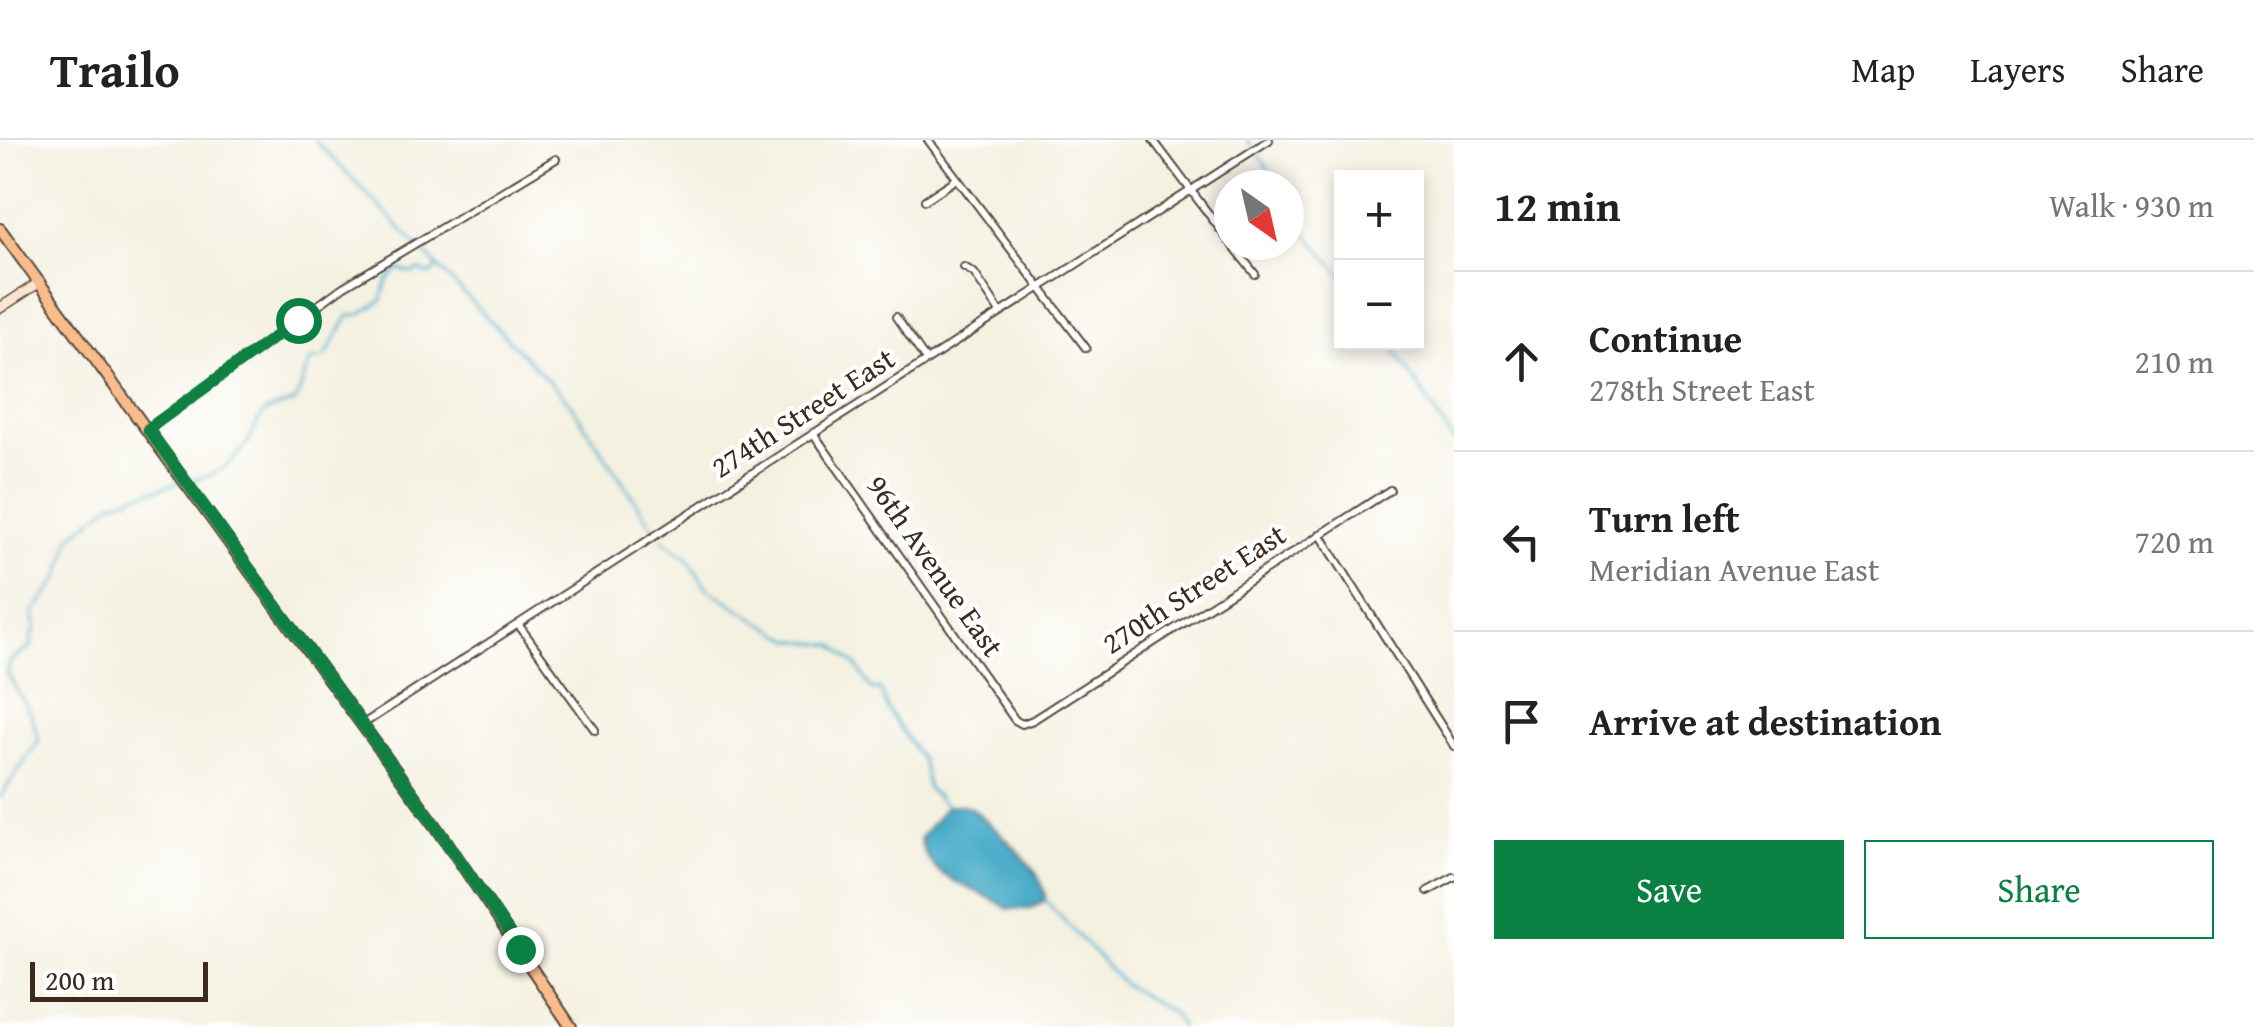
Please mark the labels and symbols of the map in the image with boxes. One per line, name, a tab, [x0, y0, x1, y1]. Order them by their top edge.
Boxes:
north arrow	[1214, 170, 1304, 260]
route start	[276, 298, 322, 344]
street label: 274th Street East	[702, 336, 904, 488]
street label: 96th Avenue East	[857, 465, 1015, 666]
street label: 270th Street East	[1093, 512, 1295, 664]
route end	[498, 927, 544, 973]
scale bar	[30, 957, 208, 1002]

